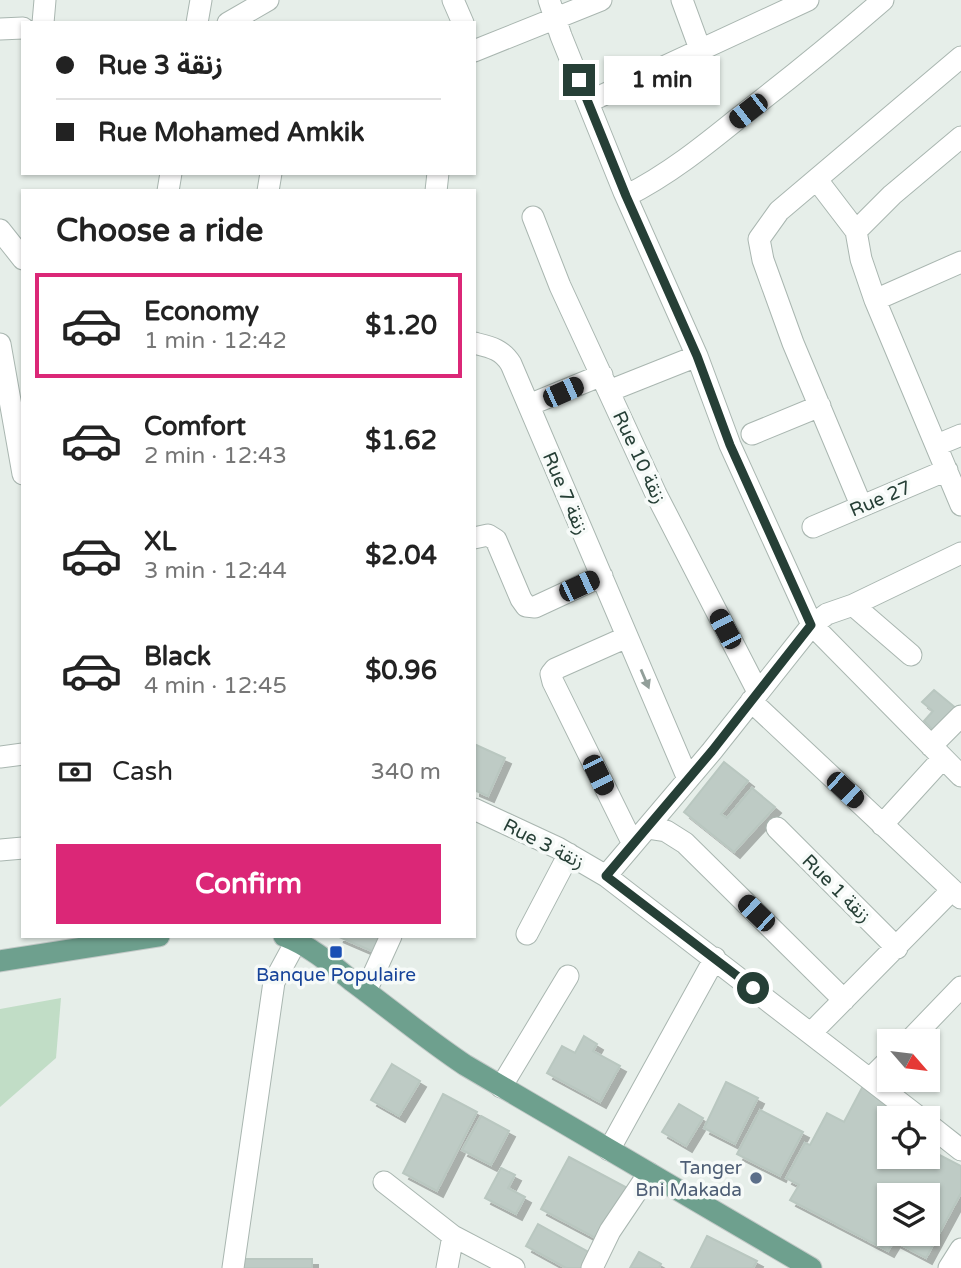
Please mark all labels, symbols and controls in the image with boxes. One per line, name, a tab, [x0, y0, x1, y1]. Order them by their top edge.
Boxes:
text: Rue 3 زنقة	[98, 50, 223, 81]
callout: 1 min	[604, 56, 719, 104]
route end	[563, 64, 595, 96]
text: 1 min	[631, 66, 693, 94]
car	[725, 90, 772, 132]
text: Rue Mohamed Amkik	[98, 117, 365, 148]
text: Choose a ride	[56, 212, 263, 250]
icon: car	[60, 294, 123, 357]
text: Economy	[144, 296, 259, 327]
text: $1.20	[365, 310, 437, 341]
text: 1 min · 12:42	[144, 327, 287, 355]
car	[540, 374, 587, 410]
street label: Rue 10 زنقة	[608, 408, 670, 507]
icon: car	[60, 409, 123, 472]
text: Comfort	[144, 411, 246, 442]
text: $1.62	[365, 425, 437, 456]
text: 2 min · 12:43	[144, 442, 287, 470]
street label: Rue 7 زنقة	[538, 449, 592, 538]
street label: Rue 27	[846, 476, 914, 522]
icon: car	[60, 524, 123, 587]
text: XL	[144, 526, 176, 557]
text: $2.04	[365, 540, 437, 571]
text: 3 min · 12:44	[144, 557, 287, 585]
car	[556, 568, 603, 604]
car	[706, 606, 745, 652]
icon: car	[60, 639, 123, 702]
text: Black	[144, 641, 211, 672]
text: $0.96	[365, 655, 437, 686]
one-way arrow	[639, 669, 651, 689]
text: 4 min · 12:45	[144, 672, 287, 700]
car	[580, 752, 617, 798]
icon: cash	[56, 753, 94, 791]
text: Cash	[112, 756, 173, 787]
text: 340 m	[371, 758, 441, 786]
car	[823, 768, 868, 812]
street label: Rue 3 زنقة	[499, 814, 588, 874]
button: Confirm	[56, 844, 441, 924]
street label: Rue 1 زنقة	[797, 850, 875, 928]
car	[734, 891, 779, 935]
marker: Banque Populaire	[328, 944, 344, 960]
place label: Banque Populaire	[256, 964, 416, 986]
route start	[737, 972, 769, 1004]
north arrow	[877, 1029, 940, 1092]
map controls	[877, 1029, 940, 1246]
button: locate	[877, 1106, 940, 1169]
place label: Tanger Bni Makada	[635, 1157, 743, 1201]
marker: Tanger Bni Makada	[748, 1170, 764, 1186]
button: layers	[877, 1183, 940, 1246]

